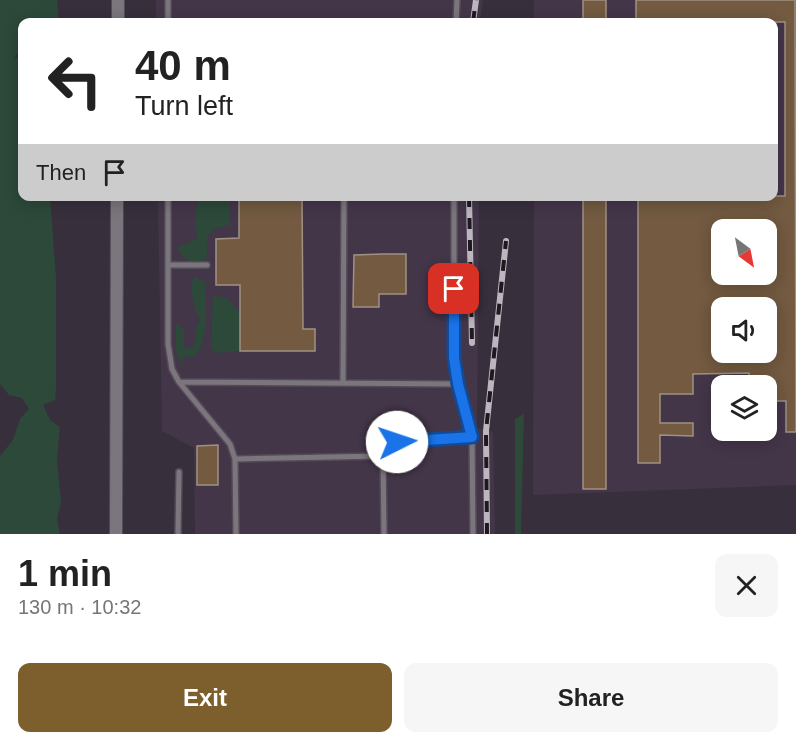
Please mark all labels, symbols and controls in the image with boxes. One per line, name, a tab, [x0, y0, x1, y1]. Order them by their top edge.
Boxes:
icon: left	[36, 42, 114, 120]
text: 40 m	[135, 42, 231, 89]
text: Turn left	[135, 91, 233, 121]
icon: arrive	[98, 156, 131, 189]
text: Then	[36, 160, 86, 185]
north arrow	[711, 219, 777, 285]
map controls	[711, 219, 777, 441]
pin	[428, 263, 479, 314]
icon: arrive	[437, 272, 470, 305]
button: sound	[711, 297, 777, 363]
button: layers	[711, 375, 777, 441]
position arrow	[365, 410, 429, 474]
text: 1 min	[18, 553, 112, 594]
button: close	[715, 554, 778, 617]
text: 130 m · 10:32	[18, 596, 141, 618]
button: Exit	[18, 663, 392, 732]
button: Share	[404, 663, 778, 732]

